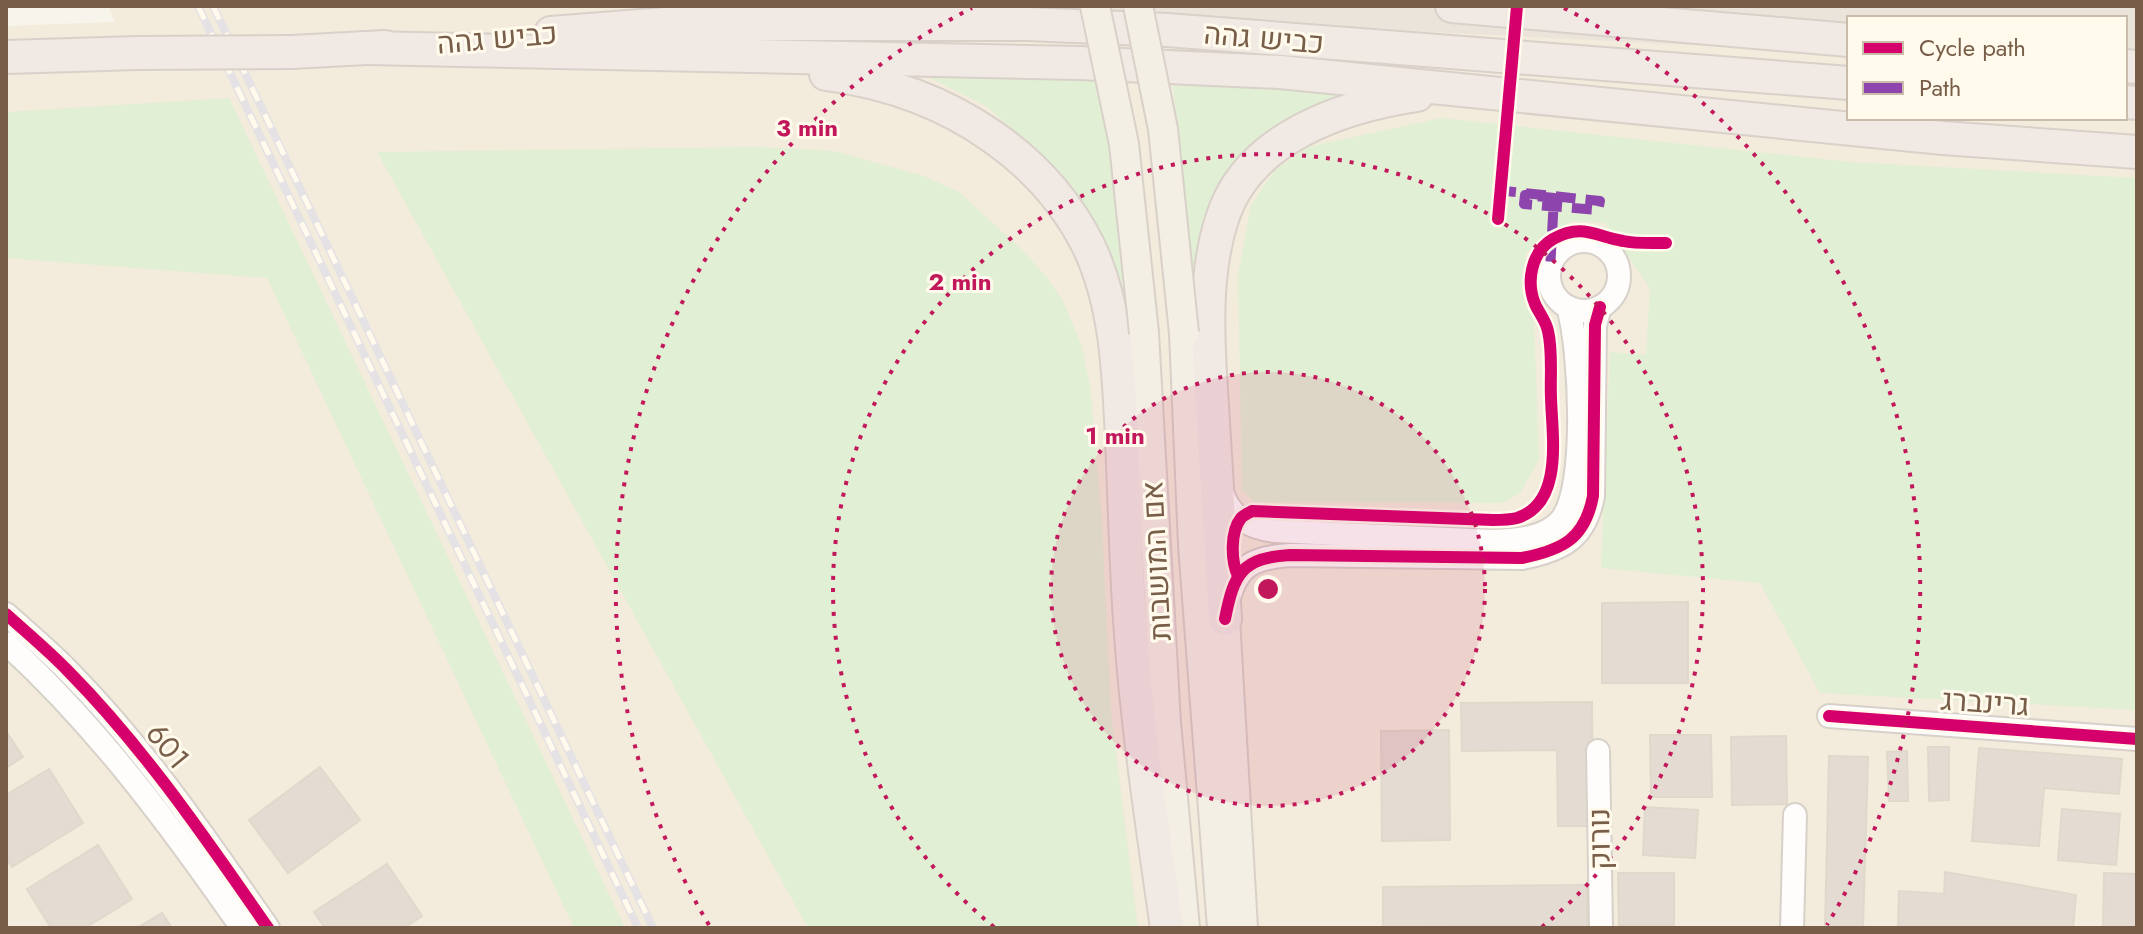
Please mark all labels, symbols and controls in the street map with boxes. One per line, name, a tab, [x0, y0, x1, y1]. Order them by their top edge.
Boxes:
street label: כביש גהה	[435, 11, 559, 65]
street label: כביש גהה	[1202, 11, 1326, 65]
legend	[1847, 16, 2127, 120]
text: Cycle path	[1919, 30, 2026, 65]
text: Path	[1919, 70, 1961, 105]
text: 3 min	[776, 110, 838, 145]
text: 2 min	[928, 264, 992, 299]
text: 1 min	[1085, 418, 1145, 453]
street label: אם המושבות	[1130, 480, 1182, 642]
centre of rings	[1254, 575, 1282, 603]
street label: גרינברג	[1939, 677, 2031, 727]
street label: 601	[136, 714, 200, 778]
street label: נורוק	[1577, 808, 1621, 870]

